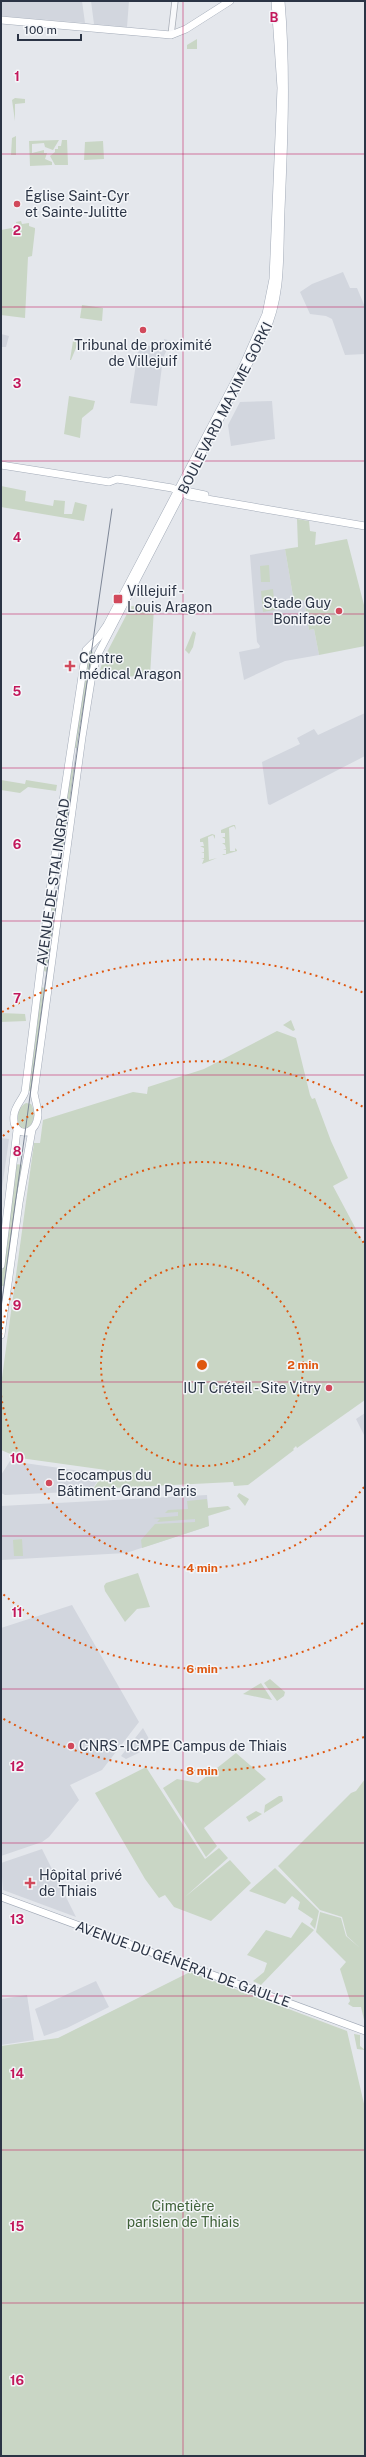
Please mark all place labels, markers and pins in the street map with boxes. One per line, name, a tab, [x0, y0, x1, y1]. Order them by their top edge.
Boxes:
place label: Église Saint-Cyr et Sainte-Julitte	[25, 187, 130, 220]
marker: Église Saint-Cyr et Sainte-Julitte	[12, 199, 22, 209]
marker: Tribunal de proximité de Villejuif	[138, 325, 148, 335]
place label: Tribunal de proximité de Villejuif	[74, 337, 212, 369]
place label: Villejuif - Louis Aragon	[127, 583, 212, 615]
marker: Villejuif - Louis Aragon	[112, 593, 124, 605]
place label: Stade Guy Boniface	[263, 595, 332, 627]
marker: Stade Guy Boniface	[334, 606, 344, 616]
place label: Centre médical Aragon	[79, 650, 181, 682]
marker: Centre médical Aragon	[64, 660, 76, 672]
centre of rings	[195, 1358, 209, 1372]
place label: IUT Créteil - Site Vitry	[183, 1380, 322, 1396]
marker: IUT Créteil - Site Vitry	[324, 1383, 334, 1393]
place label: Ecocampus du Bâtiment-Grand Paris	[57, 1467, 197, 1499]
marker: Ecocampus du Bâtiment-Grand Paris	[44, 1478, 54, 1488]
place label: CNRS - ICMPE Campus de Thiais	[79, 1738, 287, 1754]
marker: CNRS - ICMPE Campus de Thiais	[66, 1741, 76, 1751]
place label: Hôpital privé de Thiais	[39, 1867, 122, 1899]
marker: Hôpital privé de Thiais	[24, 1877, 36, 1889]

